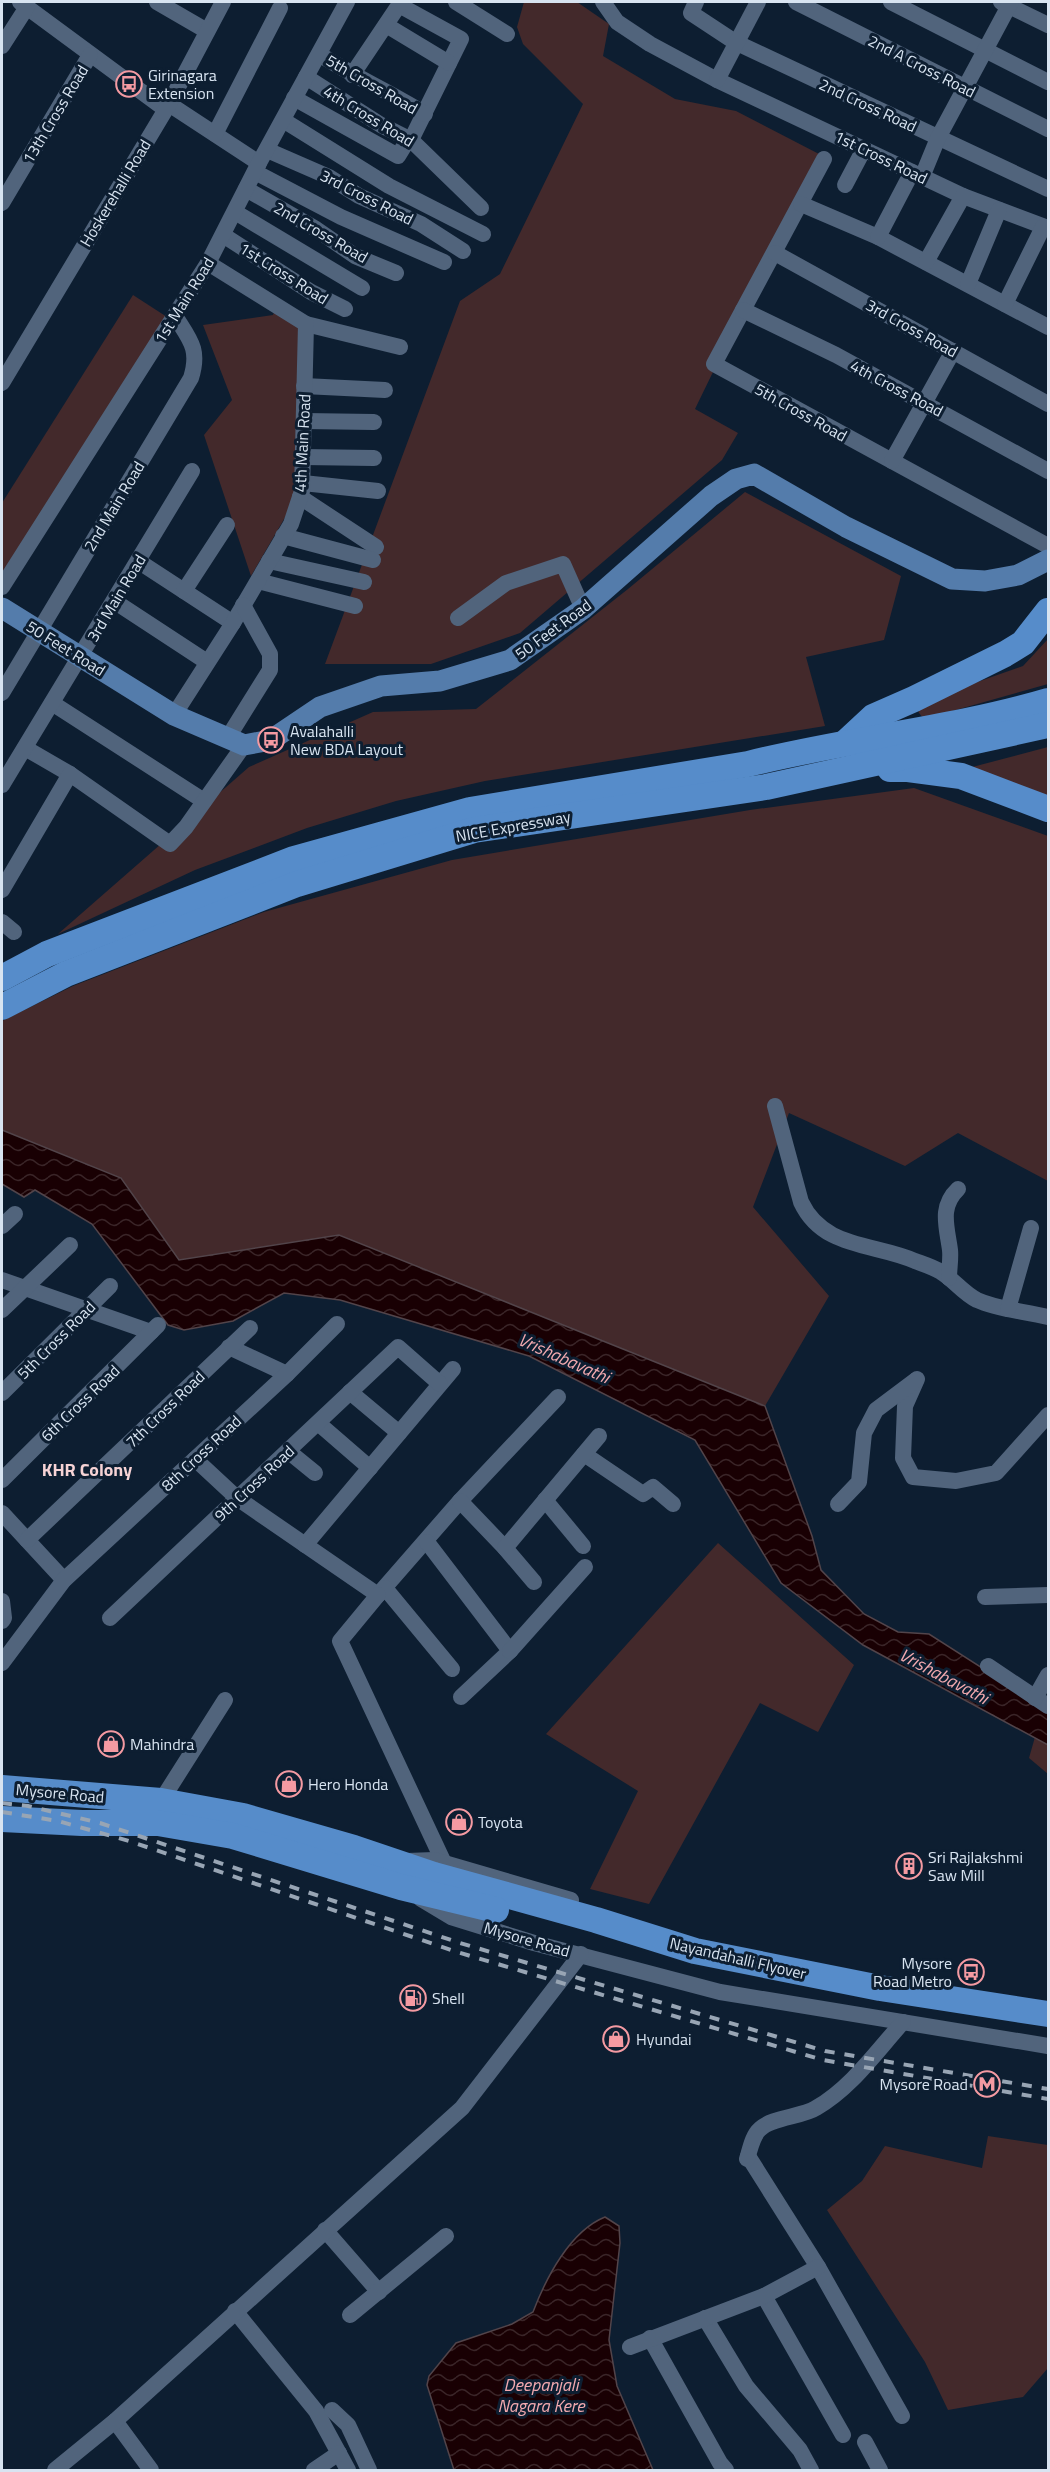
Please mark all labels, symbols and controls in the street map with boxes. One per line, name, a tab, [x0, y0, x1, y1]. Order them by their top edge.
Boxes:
street label: 2nd A Cross Road	[864, 28, 980, 104]
street label: 5th Cross Road	[322, 48, 422, 120]
street label: 13th Cross Road	[16, 60, 94, 168]
place label: Girinagara Extension	[148, 63, 217, 105]
bus stop icon: Girinagara Extension	[114, 69, 144, 99]
street label: 2nd Cross Road	[815, 72, 921, 138]
street label: 4th Cross Road	[319, 79, 419, 153]
street label: 1st Cross Road	[830, 124, 932, 190]
street label: Hoskerehalli Road	[73, 135, 157, 251]
street label: 3rd Cross Road	[316, 163, 418, 231]
street label: 2nd Cross Road	[270, 195, 372, 269]
street label: 1st Cross Road	[235, 236, 333, 310]
street label: 1st Main Road	[148, 252, 220, 348]
street label: 3rd Cross Road	[862, 293, 962, 363]
street label: 4th Cross Road	[846, 353, 948, 423]
street label: 5th Cross Road	[750, 377, 852, 447]
street label: 4th Main Road	[287, 393, 317, 493]
street label: 2nd Main Road	[78, 456, 150, 556]
street label: 3rd Main Road	[80, 550, 152, 646]
street label: 50 Feet Road	[510, 593, 596, 665]
street label: 50 Feet Road	[22, 614, 110, 682]
place label: Avalahalli New BDA Layout	[290, 719, 404, 761]
bus stop icon: Avalahalli New BDA Layout	[256, 725, 286, 755]
street label: NICE Expressway	[454, 804, 573, 848]
street label: 5th Cross Road	[11, 1295, 101, 1385]
water label: Vrishabavathi	[514, 1326, 616, 1391]
street label: 6th Cross Road	[35, 1359, 125, 1447]
street label: 7th Cross Road	[120, 1365, 210, 1453]
street label: 8th Cross Road	[155, 1409, 247, 1497]
street label: 9th Cross Road	[208, 1439, 300, 1527]
district label: KHR Colony	[42, 1456, 132, 1483]
water label: Vrishabavathi	[894, 1641, 996, 1712]
shop icon: Mahindra	[96, 1729, 126, 1759]
place label: Mahindra	[130, 1732, 194, 1756]
shop icon: Hero Honda	[274, 1769, 304, 1799]
place label: Hero Honda	[308, 1772, 388, 1796]
street label: Mysore Road	[15, 1777, 105, 1809]
shop icon: Toyota	[444, 1807, 474, 1837]
place label: Toyota	[478, 1810, 523, 1834]
place label: Sri Rajlakshmi Saw Mill	[928, 1845, 1023, 1887]
building icon: Sri Rajlakshmi Saw Mill	[894, 1851, 924, 1881]
street label: Mysore Road	[481, 1915, 573, 1963]
street label: Nayandahalli Flyover	[667, 1931, 809, 1985]
place label: Mysore Road Metro	[873, 1951, 952, 1993]
bus stop icon: Mysore Road Metro	[956, 1957, 986, 1987]
fuel station icon: Shell	[398, 1983, 428, 2013]
place label: Shell	[432, 1986, 465, 2010]
shop icon: Hyundai	[601, 2024, 631, 2054]
place label: Hyundai	[636, 2027, 692, 2051]
metro station icon: Mysore Road	[972, 2069, 1002, 2099]
place label: Mysore Road	[879, 2072, 968, 2096]
water label: Deepanjali Nagara Kere	[497, 2371, 586, 2419]

